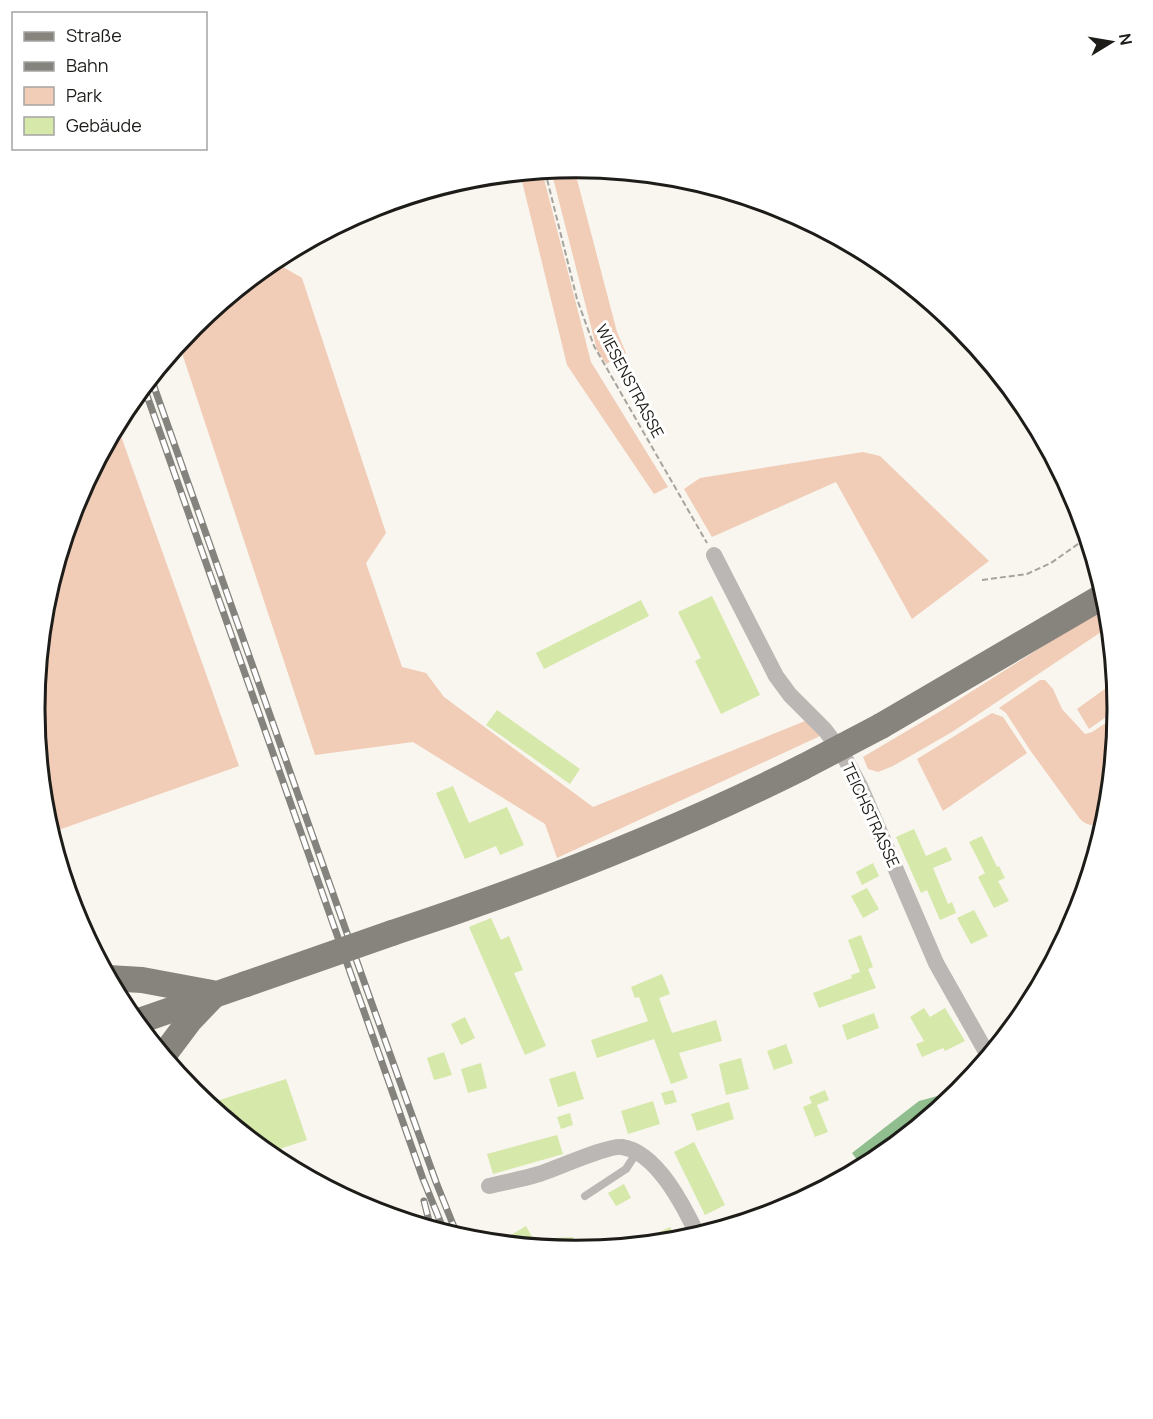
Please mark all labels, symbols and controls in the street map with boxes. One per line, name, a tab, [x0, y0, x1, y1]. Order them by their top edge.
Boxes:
legend	[12, 12, 207, 150]
north arrow	[1081, 12, 1141, 72]
text: Straße	[66, 23, 122, 47]
text: N	[1114, 31, 1138, 47]
text: Bahn	[66, 53, 108, 77]
text: Park	[66, 83, 103, 107]
text: Gebäude	[66, 113, 142, 137]
street label: WIESENSTRASSE	[591, 320, 669, 442]
street label: TEICHSTRASSE	[837, 759, 905, 871]

